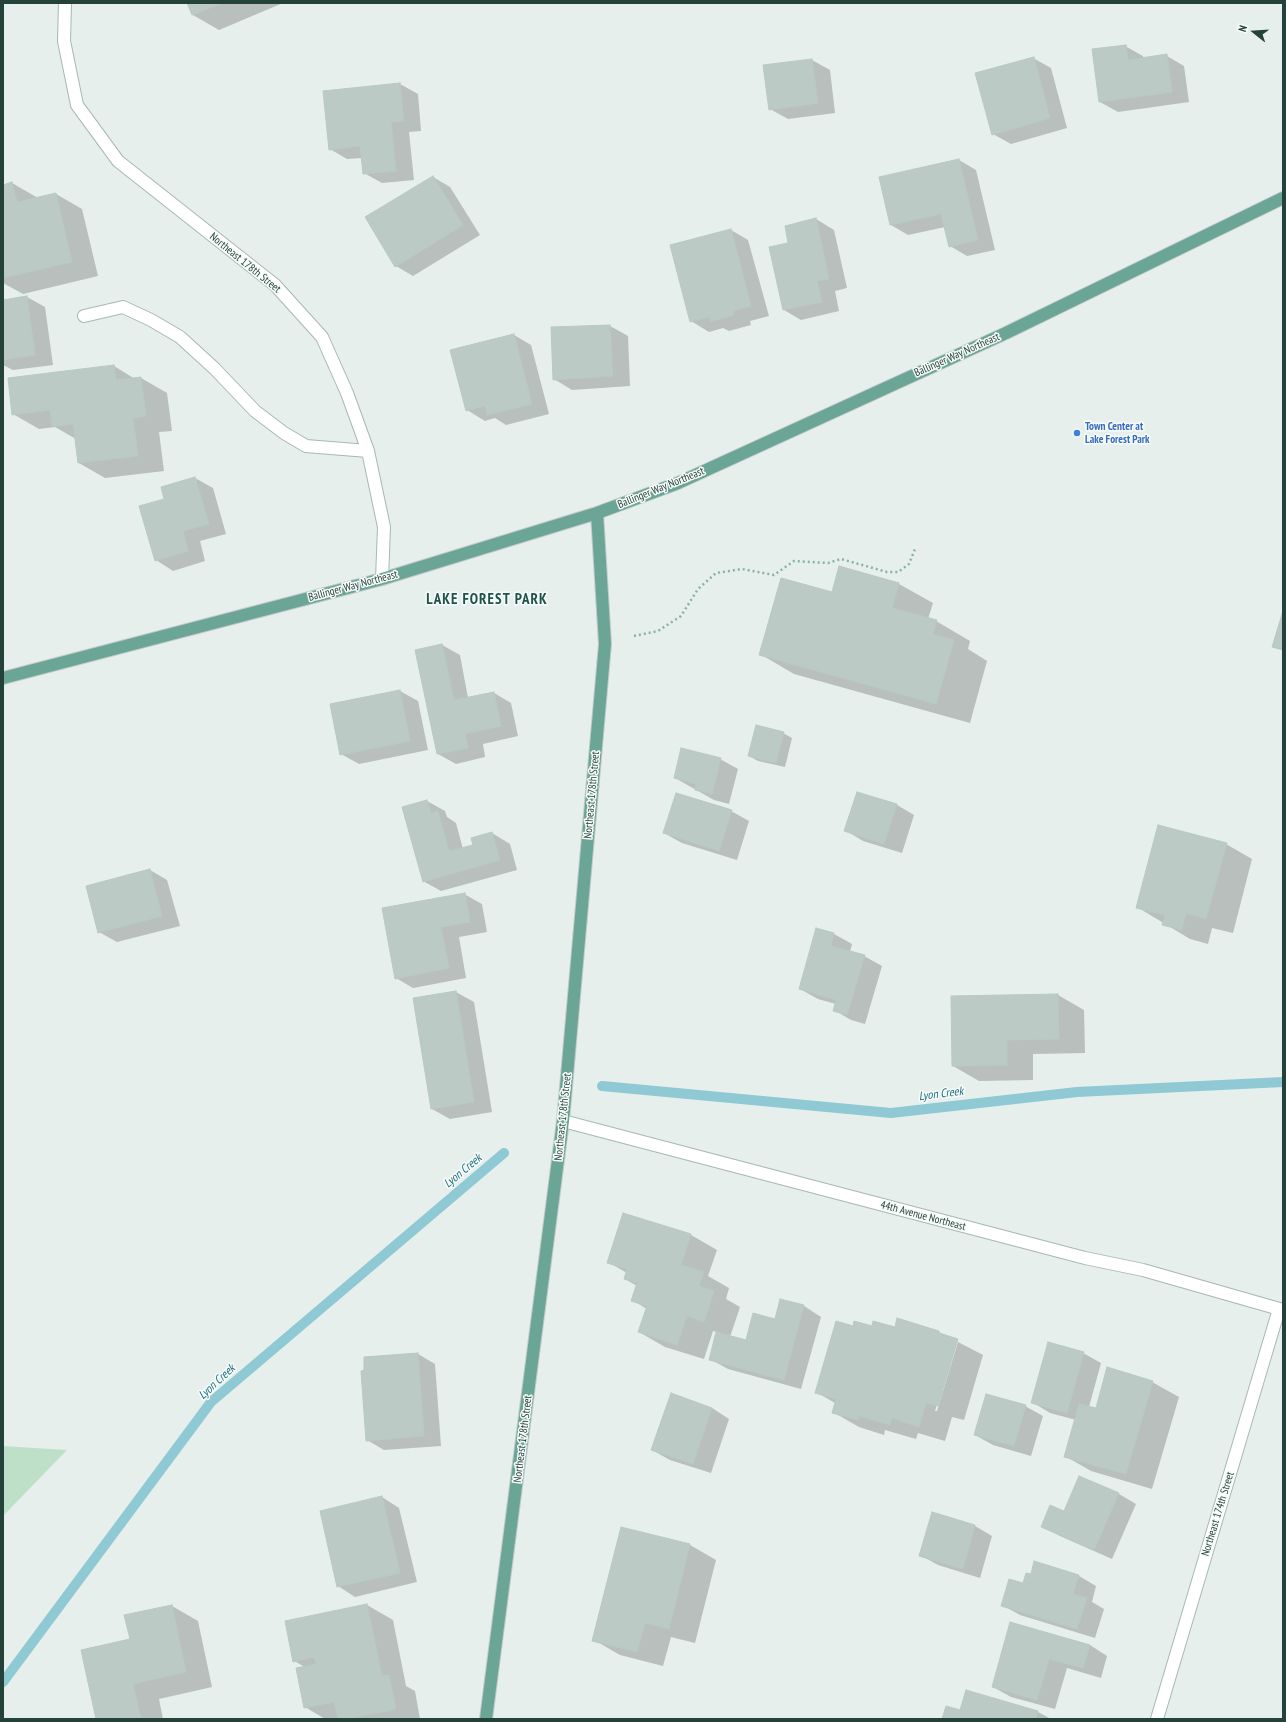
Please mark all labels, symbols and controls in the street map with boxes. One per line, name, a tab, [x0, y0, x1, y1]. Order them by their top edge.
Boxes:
north arrow	[1234, 12, 1274, 52]
text: N	[1235, 24, 1250, 33]
street label: Northeast 178th Street	[207, 230, 283, 296]
street label: Ballinger Way Northeast	[912, 330, 1002, 380]
place label: Town Center at Lake Forest Park	[1085, 420, 1150, 446]
marker: Town Center at Lake Forest Park	[1072, 428, 1082, 438]
street label: Ballinger Way Northeast	[616, 465, 706, 511]
street label: Ballinger Way Northeast	[307, 568, 399, 604]
district label: LAKE FOREST PARK	[426, 591, 548, 609]
street label: Northeast 178th Street	[582, 751, 602, 839]
street label: Northeast 178th Street	[552, 1073, 574, 1161]
water label: Lyon Creek	[918, 1084, 964, 1104]
water label: Lyon Creek	[441, 1151, 485, 1191]
street label: 44th Avenue Northeast	[879, 1198, 967, 1234]
water label: Lyon Creek	[196, 1362, 238, 1402]
street label: Northeast 178th Street	[511, 1395, 535, 1483]
street label: Northeast 174th Street	[1199, 1470, 1237, 1558]

